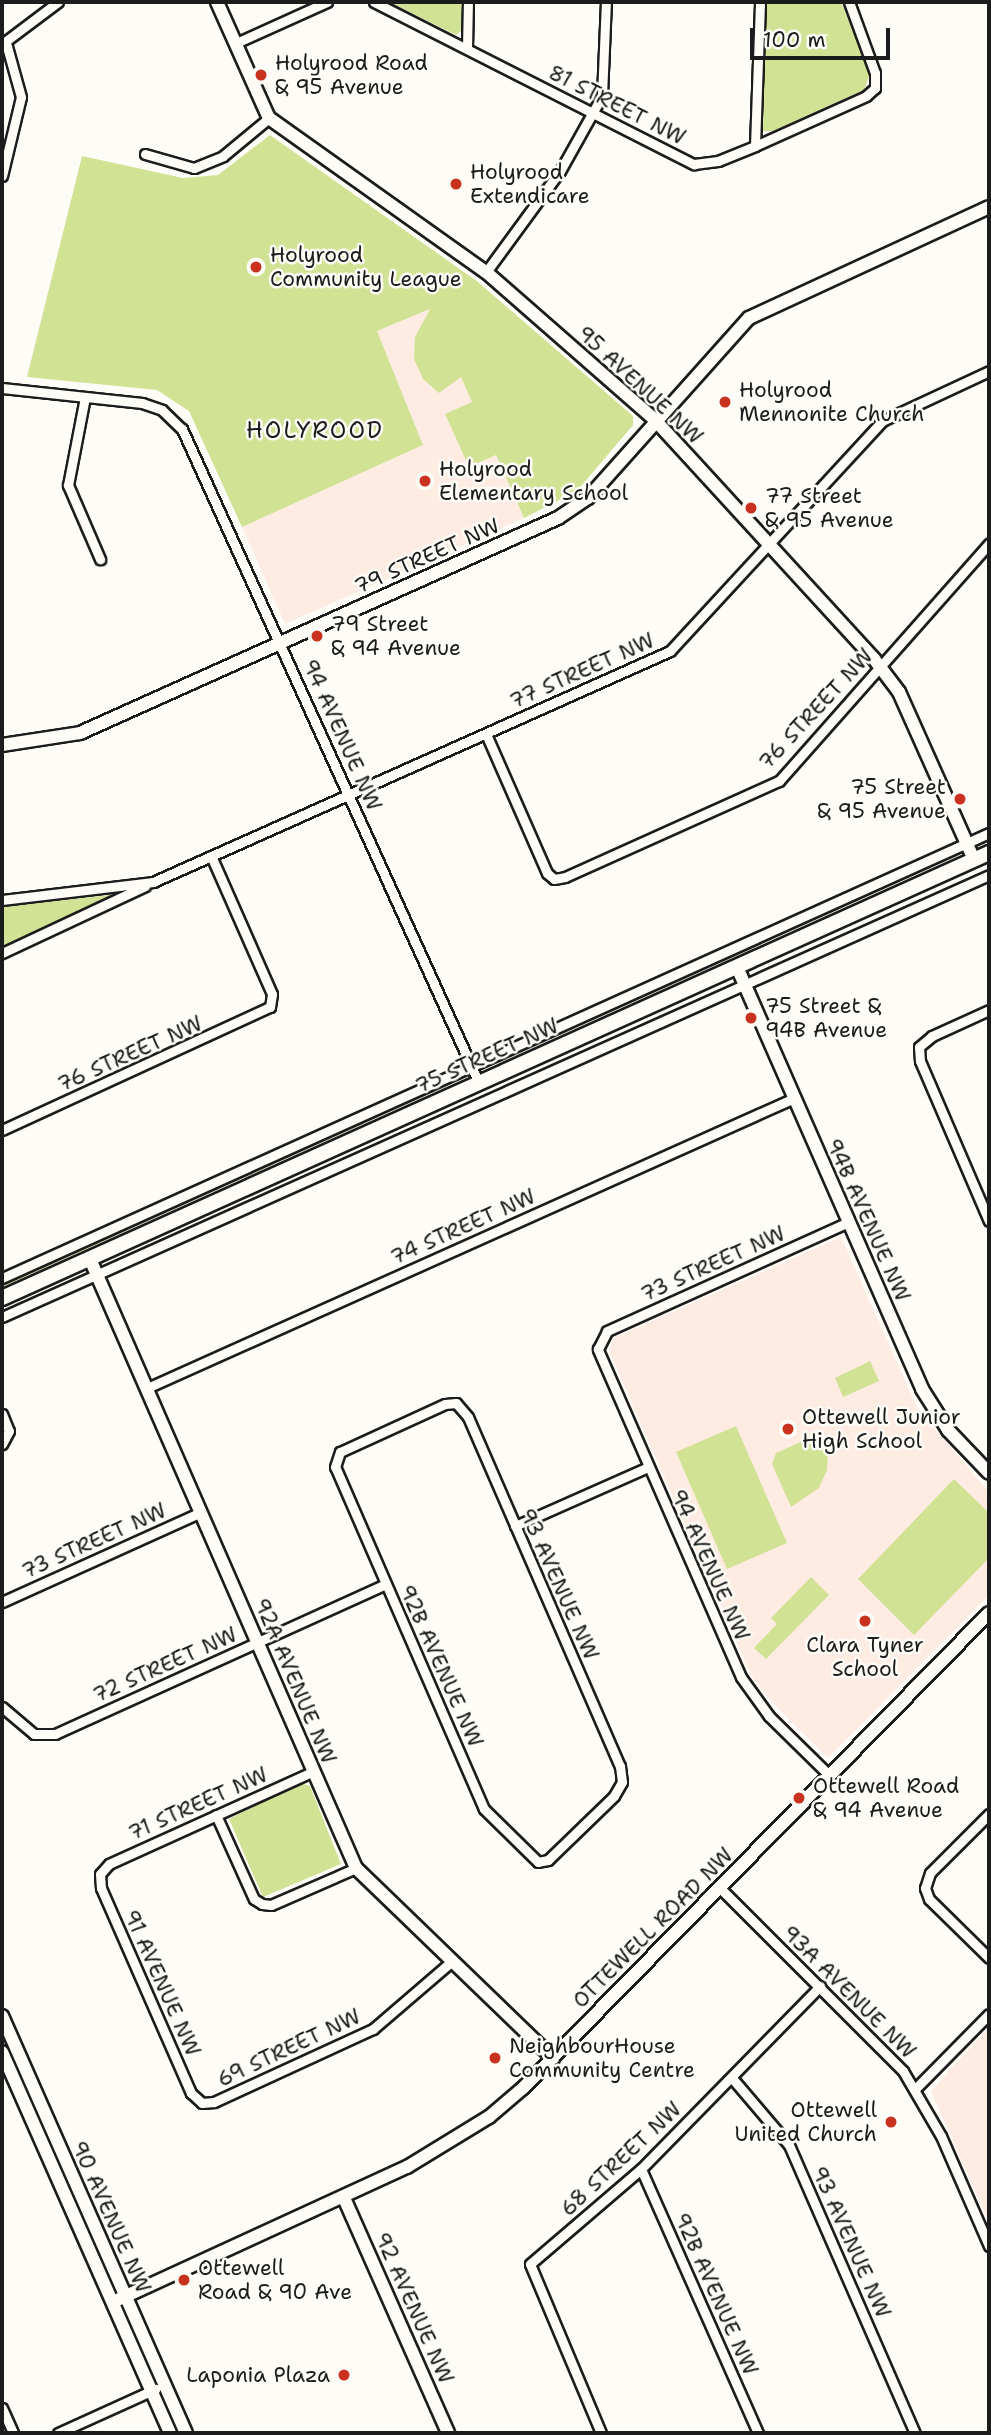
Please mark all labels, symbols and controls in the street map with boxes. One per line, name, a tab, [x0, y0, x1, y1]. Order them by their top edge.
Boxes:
scale bar	[753, 14, 893, 58]
text: 100 m	[763, 26, 826, 54]
place label: Holyrood Road & 95 Avenue	[275, 50, 428, 100]
street label: 81 STREET NW	[544, 60, 690, 150]
marker: Holyrood Road & 95 Avenue	[253, 67, 269, 83]
place label: Holyrood Extendicare	[470, 159, 590, 209]
marker: Holyrood Extendicare	[448, 176, 464, 192]
place label: Holyrood Community League	[270, 242, 462, 292]
marker: Holyrood Community League	[248, 259, 264, 275]
street label: 95 AVENUE NW	[572, 320, 708, 450]
place label: Holyrood Mennonite Church	[739, 377, 924, 427]
marker: Holyrood Mennonite Church	[717, 394, 733, 410]
district label: HOLYROOD	[247, 416, 383, 444]
place label: Holyrood Elementary School	[439, 456, 628, 506]
marker: Holyrood Elementary School	[417, 473, 433, 489]
place label: 77 Street & 95 Avenue	[765, 483, 894, 533]
marker: 77 Street & 95 Avenue	[743, 500, 759, 516]
street label: 79 STREET NW	[351, 513, 503, 599]
place label: 79 Street & 94 Avenue	[331, 611, 461, 661]
marker: 79 Street & 94 Avenue	[309, 628, 325, 644]
street label: 77 STREET NW	[506, 628, 658, 714]
street label: 76 STREET NW	[754, 643, 878, 775]
street label: 94 AVENUE NW	[297, 655, 387, 815]
place label: 75 Street & 95 Avenue	[817, 774, 946, 824]
marker: 75 Street & 95 Avenue	[952, 791, 968, 807]
place label: 75 Street & 94B Avenue	[765, 993, 887, 1043]
marker: 75 Street & 94B Avenue	[743, 1010, 759, 1026]
street label: 76 STREET NW	[54, 1011, 206, 1097]
street label: 75 STREET NW	[411, 1013, 563, 1099]
street label: 94B AVENUE NW	[821, 1135, 915, 1305]
street label: 74 STREET NW	[387, 1184, 539, 1270]
street label: 73 STREET NW	[637, 1221, 789, 1307]
place label: Ottewell Junior High School	[802, 1404, 961, 1454]
marker: Ottewell Junior High School	[780, 1421, 796, 1437]
street label: 94 AVENUE NW	[665, 1485, 755, 1645]
street label: 73 STREET NW	[18, 1498, 170, 1584]
street label: 93 AVENUE NW	[514, 1504, 604, 1664]
street label: 92B AVENUE NW	[394, 1581, 488, 1751]
street label: 92A AVENUE NW	[249, 1594, 341, 1768]
marker: Clara Tyner School	[857, 1613, 873, 1629]
street label: 72 STREET NW	[89, 1622, 241, 1708]
place label: Clara Tyner School	[806, 1632, 924, 1682]
street label: 71 STREET NW	[124, 1762, 272, 1846]
place label: Ottewell Road & 94 Avenue	[813, 1773, 959, 1823]
marker: Ottewell Road & 94 Avenue	[791, 1790, 807, 1806]
street label: OTTEWELL ROAD NW	[568, 1843, 738, 2013]
street label: 91 AVENUE NW	[118, 1906, 206, 2060]
street label: 93A AVENUE NW	[777, 1920, 921, 2064]
street label: 69 STREET NW	[213, 2004, 365, 2092]
place label: NeighbourHouse Community Centre	[509, 2033, 695, 2083]
marker: NeighbourHouse Community Centre	[487, 2050, 503, 2066]
street label: 68 STREET NW	[555, 2097, 687, 2221]
place label: Ottewell United Church	[735, 2097, 877, 2147]
marker: Ottewell United Church	[883, 2114, 899, 2130]
street label: 90 AVENUE NW	[66, 2137, 156, 2297]
street label: 93 AVENUE NW	[806, 2162, 896, 2322]
street label: 92B AVENUE NW	[669, 2209, 763, 2379]
street label: 92 AVENUE NW	[369, 2228, 459, 2388]
place label: Ottewell Road & 90 Ave	[198, 2255, 352, 2305]
marker: Ottewell Road & 90 Ave	[176, 2272, 192, 2288]
place label: Laponia Plaza	[186, 2362, 330, 2388]
marker: Laponia Plaza	[336, 2367, 352, 2383]

